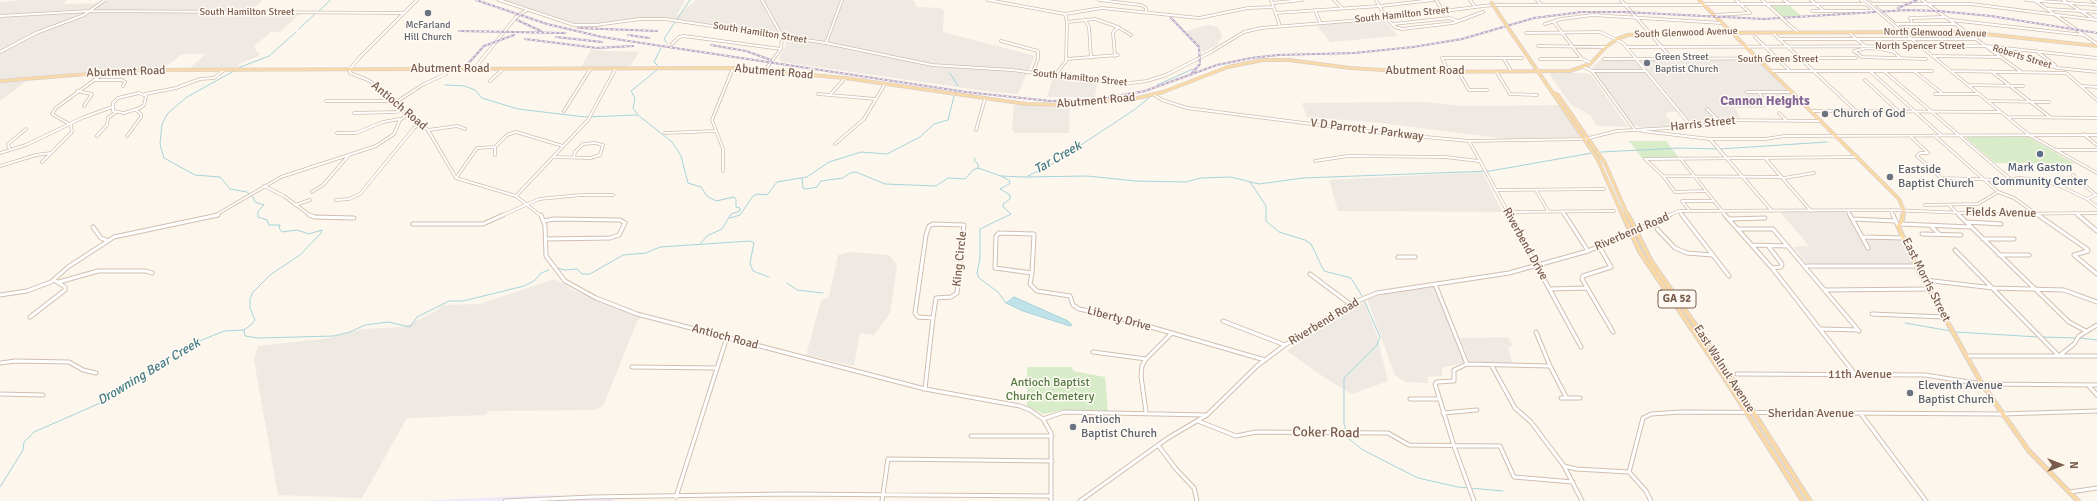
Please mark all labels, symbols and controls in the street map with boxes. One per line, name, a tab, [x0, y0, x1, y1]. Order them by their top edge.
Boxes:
street label: South Hamilton Street	[1354, 4, 1450, 26]
street label: South Hamilton Street	[200, 6, 294, 18]
marker: McFarland Hill Church	[423, 8, 433, 18]
place label: McFarland Hill Church	[404, 19, 452, 42]
street label: South Hamilton Street	[712, 20, 808, 46]
street label: South Glenwood Avenue	[1634, 25, 1738, 41]
street label: North Glenwood Avenue	[1883, 26, 1987, 40]
street label: North Spencer Street	[1875, 40, 1965, 52]
street label: Roberts Street	[1991, 42, 2053, 72]
place label: Green Street Baptist Church	[1655, 51, 1718, 74]
street label: South Green Street	[1737, 53, 1819, 65]
marker: Green Street Baptist Church	[1642, 58, 1652, 68]
street label: Abutment Road	[734, 61, 814, 83]
street label: Abutment Road	[410, 62, 490, 76]
street label: Abutment Road	[86, 63, 166, 81]
street label: Abutment Road	[1385, 64, 1465, 78]
street label: South Hamilton Street	[1032, 67, 1128, 89]
street label: Antioch Road	[368, 79, 430, 133]
street label: Abutment Road	[1056, 90, 1136, 112]
district label: Cannon Heights	[1720, 94, 1810, 110]
place label: Church of God	[1833, 107, 1905, 121]
marker: Church of God	[1820, 109, 1830, 119]
street label: Harris Street	[1670, 113, 1736, 135]
street label: V D Parrott Jr Parkway	[1310, 116, 1424, 144]
water label: Tar Creek	[1032, 138, 1084, 178]
marker: Mark Gaston Community Center	[2035, 149, 2045, 159]
place label: Mark Gaston Community Center	[1992, 161, 2088, 189]
place label: Eastside Baptist Church	[1898, 163, 1974, 191]
marker: Eastside Baptist Church	[1885, 172, 1895, 182]
street label: Riverbend Drive	[1499, 205, 1551, 283]
street label: Fields Avenue	[1966, 205, 2036, 221]
street label: Riverbend Road	[1593, 210, 1671, 254]
street label: King Circle	[950, 231, 970, 287]
street label: East Morris Street	[1899, 236, 1953, 324]
road number: GA 52	[1658, 290, 1696, 308]
street label: Riverbend Road	[1286, 295, 1362, 349]
street label: Liberty Drive	[1085, 304, 1153, 334]
street label: Antioch Road	[690, 321, 760, 353]
street label: East Walnut Avenue	[1690, 322, 1758, 416]
water label: Drowning Bear Creek	[95, 335, 203, 409]
street label: 11th Avenue	[1828, 368, 1892, 382]
park label: Antioch Baptist Church Cemetery	[1006, 376, 1094, 404]
place label: Eleventh Avenue Baptist Church	[1918, 379, 2003, 407]
marker: Eleventh Avenue Baptist Church	[1905, 388, 1915, 398]
street label: Sheridan Avenue	[1768, 407, 1854, 421]
place label: Antioch Baptist Church	[1081, 413, 1157, 441]
marker: Antioch Baptist Church	[1068, 422, 1078, 432]
street label: Coker Road	[1292, 424, 1360, 442]
north arrow	[2041, 445, 2081, 485]
text: N	[2067, 461, 2080, 469]

